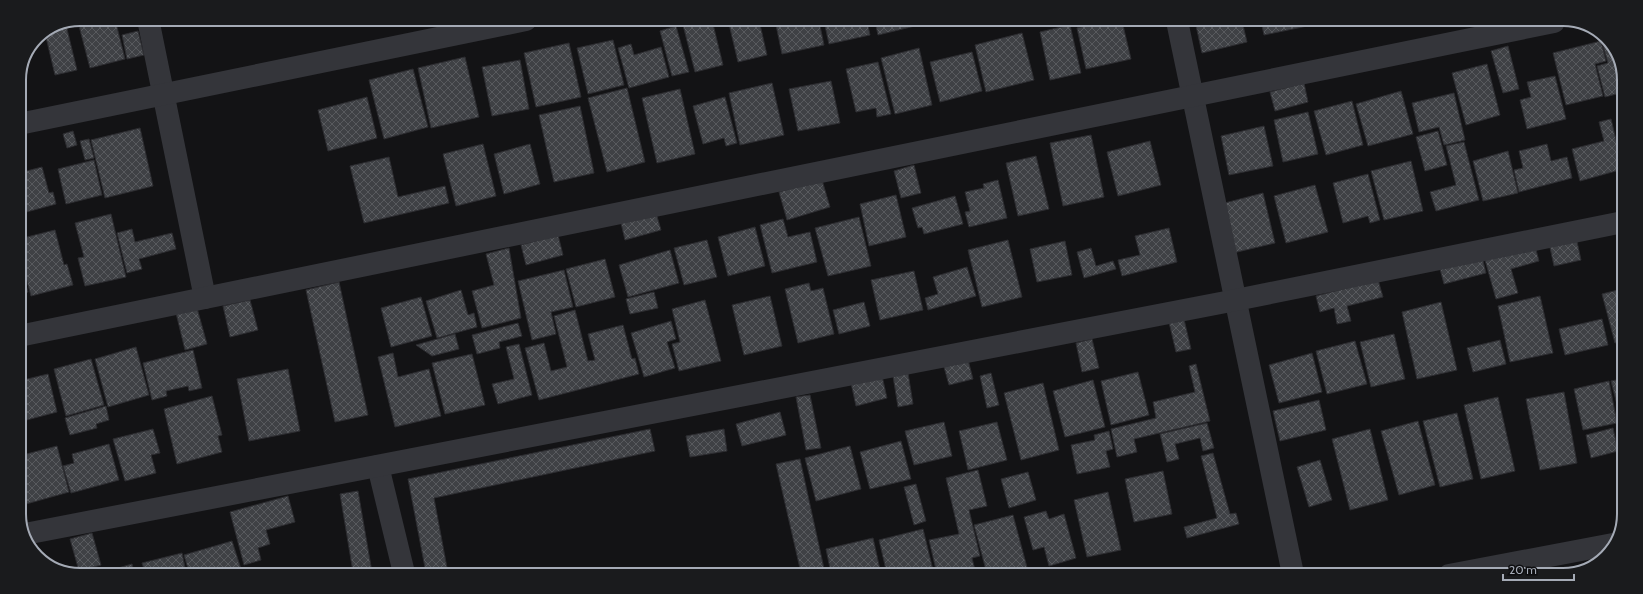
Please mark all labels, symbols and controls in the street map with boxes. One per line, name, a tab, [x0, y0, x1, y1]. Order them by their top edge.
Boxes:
scale bar	[1503, 556, 1574, 582]
text: 20 m	[1509, 562, 1537, 577]

